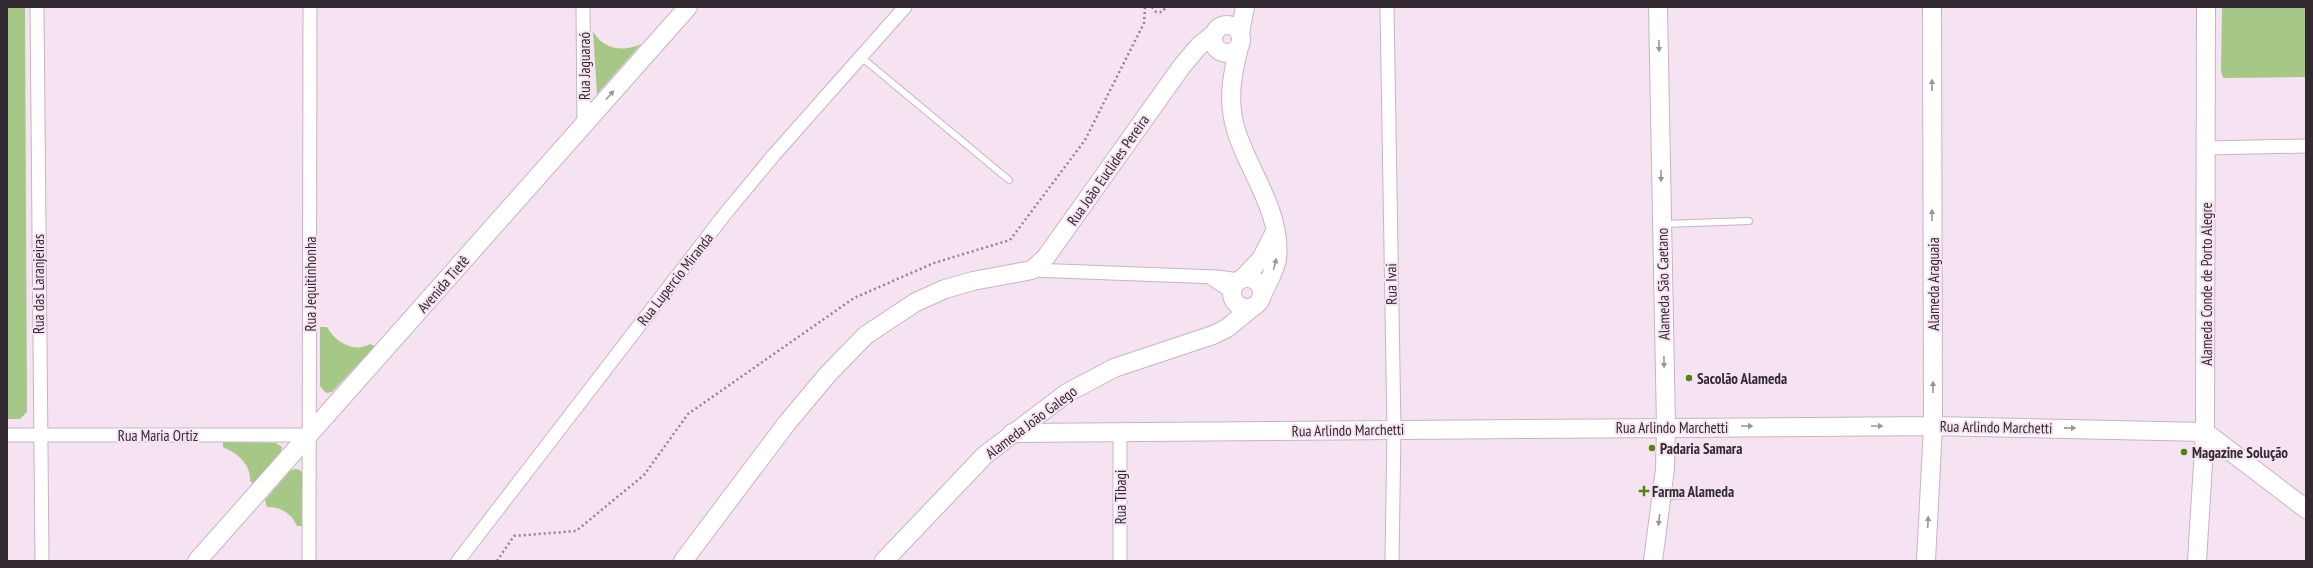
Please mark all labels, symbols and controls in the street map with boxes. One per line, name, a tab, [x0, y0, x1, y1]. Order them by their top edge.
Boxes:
street label: Rua Jaguaraó	[575, 32, 594, 100]
one-way arrow	[1655, 40, 1662, 52]
one-way arrow	[1929, 78, 1935, 91]
one-way arrow	[605, 91, 614, 100]
street label: Rua João Euclides Pereira	[1063, 111, 1153, 229]
one-way arrow	[1657, 170, 1664, 182]
street label: Alameda Conde de Porto Alegre	[2197, 202, 2216, 366]
one-way arrow	[1929, 208, 1935, 221]
street label: Alameda São Caetano	[1653, 228, 1673, 340]
street label: Rua Lupercio Miranda	[633, 229, 717, 329]
street label: Rua das Laranjeiras	[29, 234, 48, 334]
street label: Rua Jequitinhonha	[301, 236, 320, 332]
street label: Alameda Araguaia	[1924, 237, 1943, 331]
street label: Avenida Tietê	[413, 251, 473, 317]
one-way arrow	[1272, 258, 1278, 270]
street label: Rua Ivai	[1381, 263, 1401, 305]
one-way arrow	[1661, 356, 1667, 369]
place label: Sacolão Alameda	[1697, 369, 1787, 388]
marker: Sacolão Alameda	[1684, 373, 1694, 383]
one-way arrow	[1930, 380, 1936, 393]
street label: Alameda João Galego	[981, 381, 1081, 463]
street label: Rua Arlindo Marchetti	[1940, 417, 2052, 437]
street label: Rua Arlindo Marchetti	[1616, 418, 1728, 437]
street label: Rua Arlindo Marchetti	[1292, 420, 1404, 440]
one-way arrow	[1741, 423, 1754, 429]
one-way arrow	[1871, 423, 1884, 429]
one-way arrow	[2064, 425, 2077, 431]
street label: Rua Maria Ortiz	[118, 426, 198, 445]
place label: Padaria Samara	[1660, 439, 1742, 458]
marker: Padaria Samara	[1647, 443, 1657, 453]
place label: Magazine Solução	[2192, 443, 2288, 462]
marker: Magazine Solução	[2179, 447, 2189, 457]
street label: Rua Tibagi	[1111, 470, 1130, 524]
place label: Farma Alameda	[1652, 482, 1734, 501]
marker: Farma Alameda	[1639, 486, 1649, 496]
one-way arrow	[1656, 514, 1662, 526]
one-way arrow	[1925, 515, 1931, 528]

